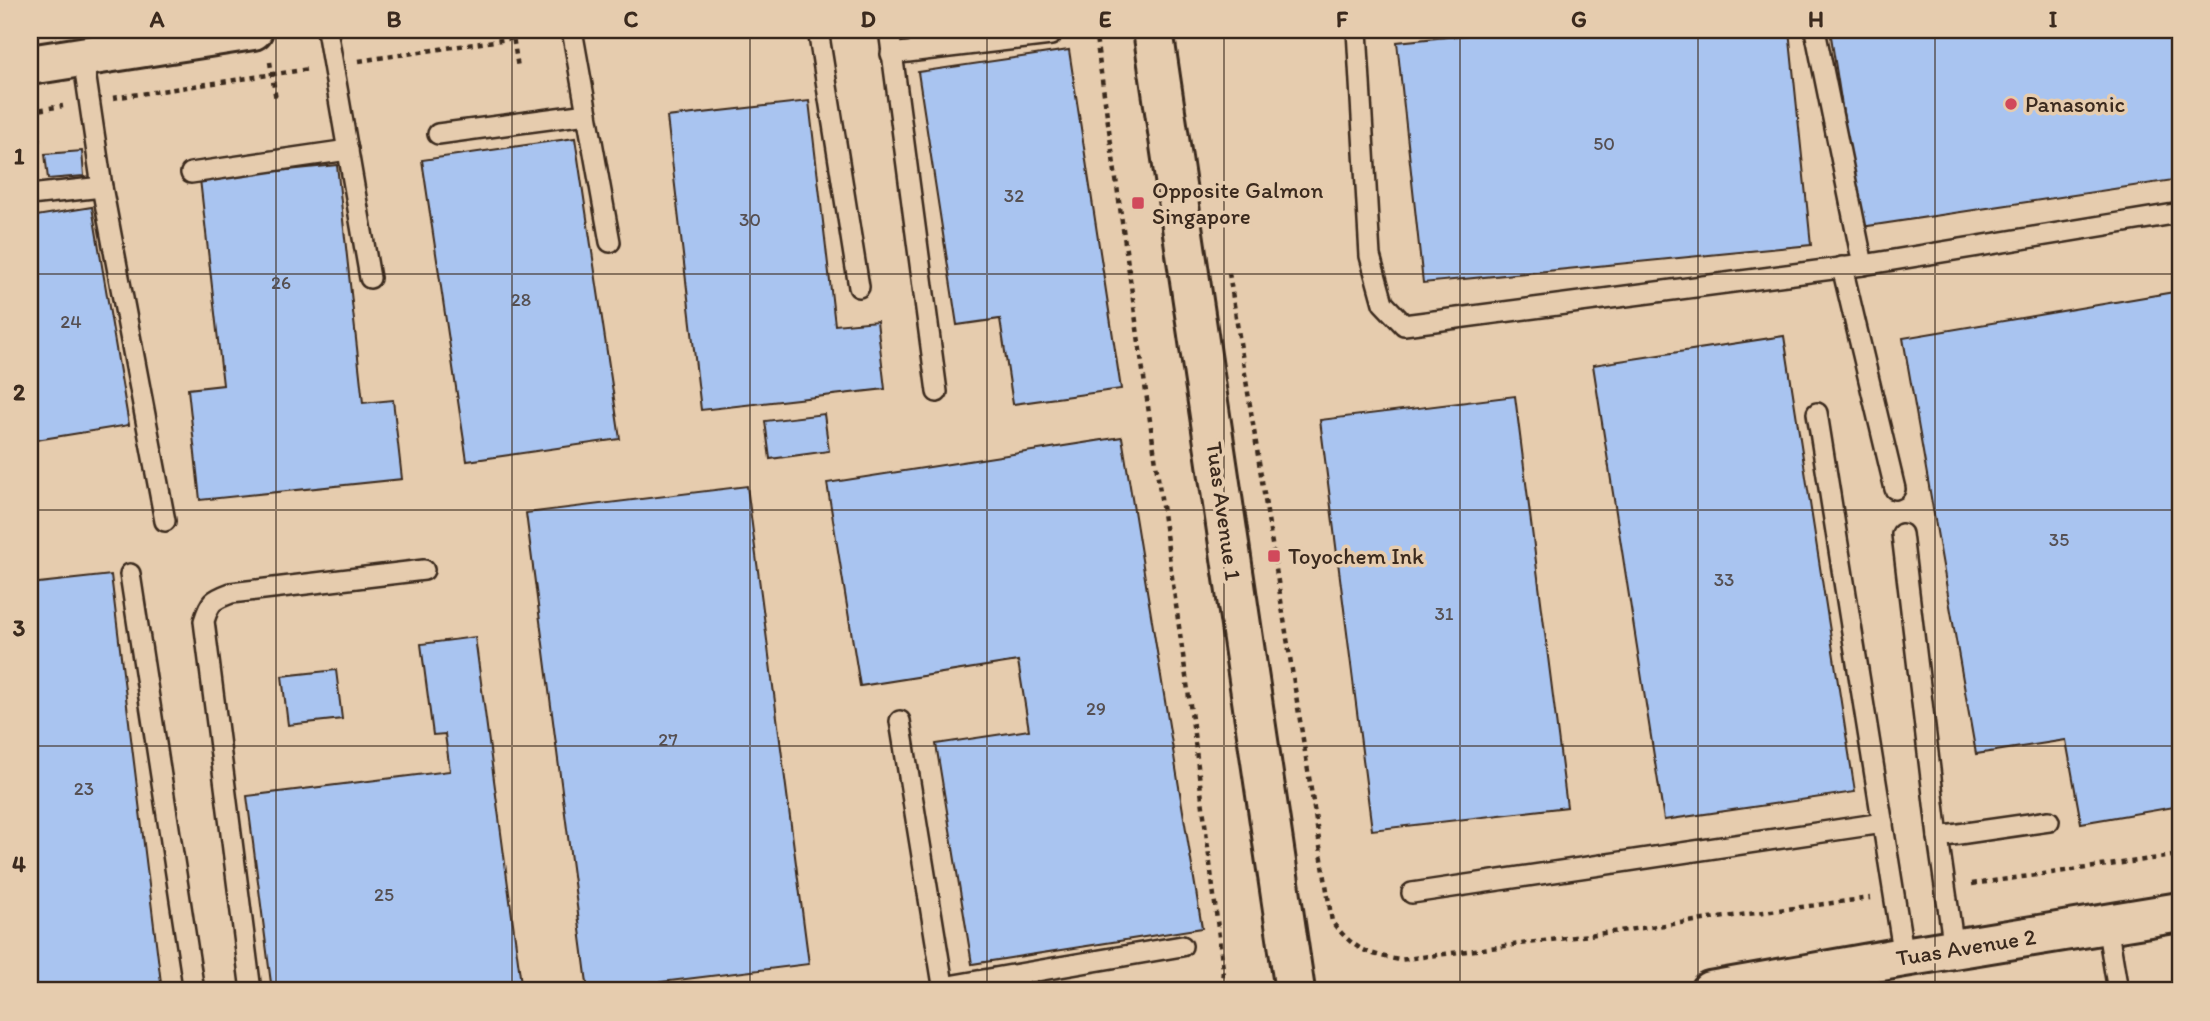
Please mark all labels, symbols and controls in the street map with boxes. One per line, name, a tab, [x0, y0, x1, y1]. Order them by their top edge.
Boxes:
text: A	[149, 5, 165, 33]
text: B	[387, 5, 402, 33]
text: C	[624, 5, 639, 33]
text: D	[860, 5, 876, 33]
text: E	[1099, 5, 1112, 33]
text: F	[1336, 5, 1349, 33]
text: G	[1571, 5, 1587, 33]
text: H	[1808, 5, 1824, 33]
text: I	[2049, 5, 2058, 33]
place label: Panasonic	[2025, 90, 2126, 118]
marker: Panasonic	[2003, 96, 2019, 112]
house number: 50	[1593, 132, 1615, 155]
text: 1	[14, 142, 25, 170]
place label: Opposite Galmon Singapore	[1152, 176, 1324, 230]
house number: 32	[1004, 184, 1024, 207]
marker: Opposite Galmon Singapore	[1130, 195, 1146, 211]
house number: 30	[739, 208, 761, 231]
house number: 26	[271, 271, 291, 294]
house number: 28	[511, 288, 531, 311]
house number: 24	[60, 310, 82, 333]
text: 2	[13, 378, 26, 406]
street label: Tuas Avenue 1	[1200, 440, 1248, 582]
house number: 35	[2049, 528, 2069, 551]
place label: Toyochem Ink	[1288, 542, 1424, 570]
marker: Toyochem Ink	[1266, 548, 1282, 564]
house number: 33	[1714, 568, 1734, 591]
house number: 31	[1434, 602, 1454, 625]
text: 3	[13, 614, 26, 642]
house number: 29	[1086, 697, 1106, 720]
house number: 27	[658, 728, 678, 751]
house number: 23	[74, 777, 94, 800]
text: 4	[12, 850, 26, 878]
house number: 25	[374, 883, 394, 906]
street label: Tuas Avenue 2	[1894, 922, 2038, 972]

